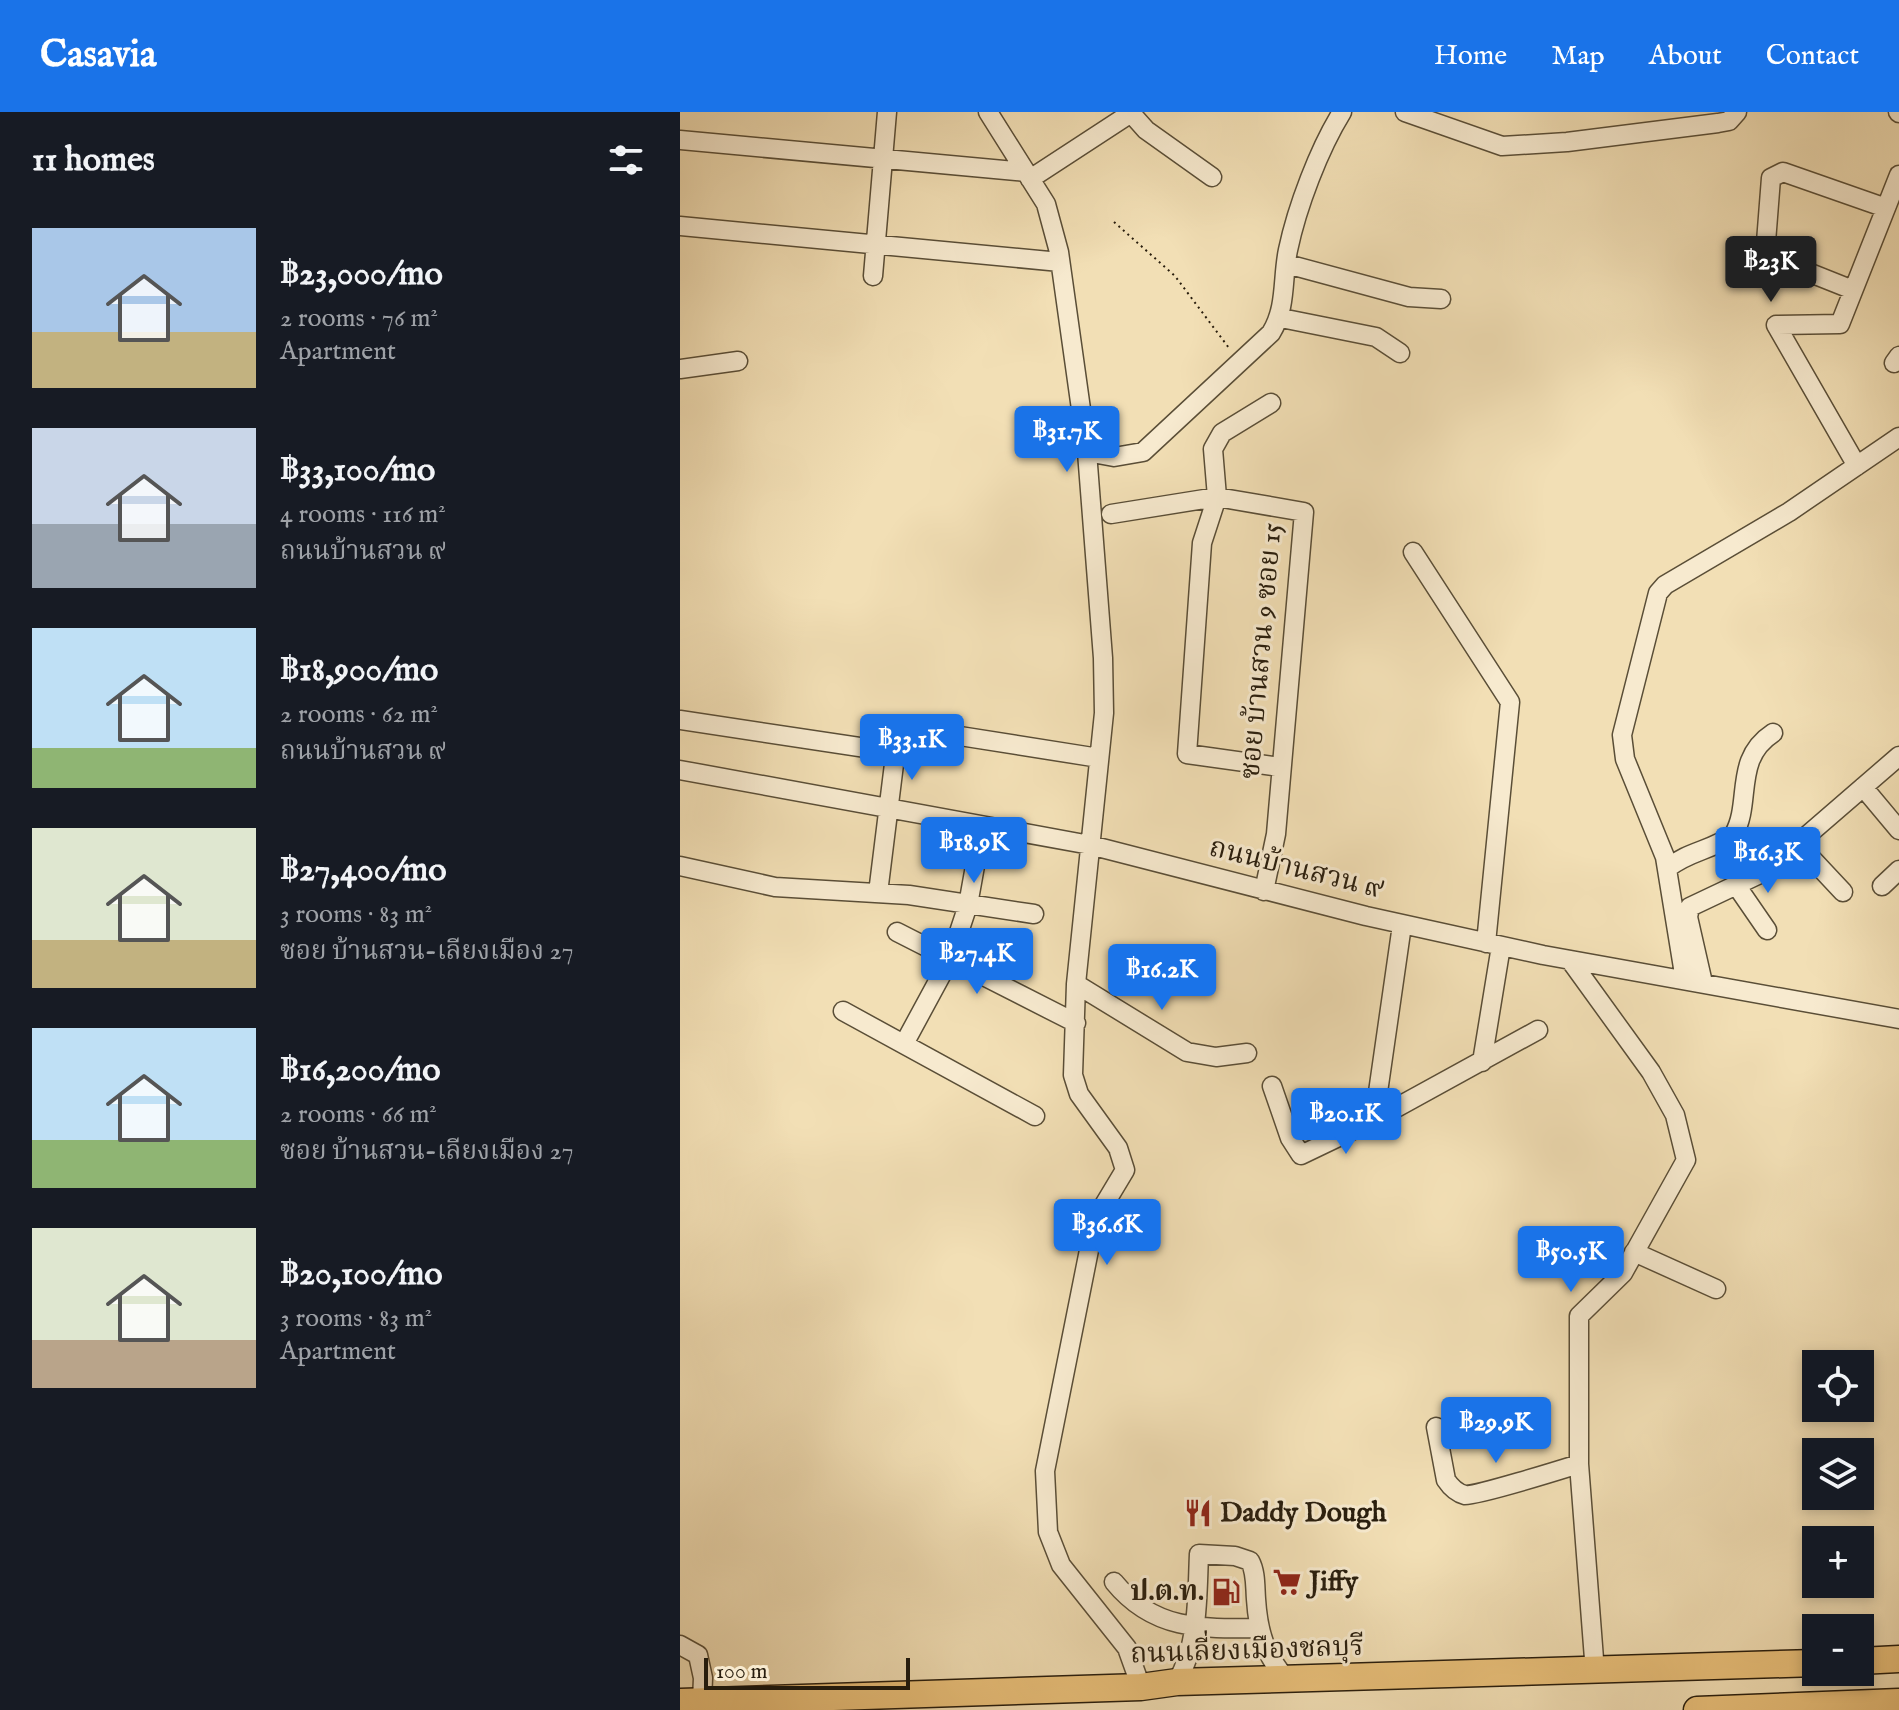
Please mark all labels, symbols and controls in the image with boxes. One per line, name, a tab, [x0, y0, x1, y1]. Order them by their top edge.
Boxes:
text: Casavia	[40, 32, 156, 80]
text: Home	[1434, 39, 1507, 74]
text: Map	[1551, 39, 1605, 74]
text: About	[1649, 39, 1722, 74]
text: Contact	[1766, 39, 1859, 74]
icon: filters	[604, 138, 648, 182]
text: 11 homes	[32, 139, 155, 182]
pin: ฿23K	[1724, 236, 1818, 304]
text: ฿23K	[1743, 245, 1799, 278]
text: ฿23,000/mo	[280, 253, 443, 296]
icon: home	[96, 260, 192, 356]
text: 2 rooms · 76 m²	[280, 302, 438, 335]
text: Apartment	[280, 335, 396, 368]
pin: ฿31.7K	[1002, 406, 1132, 474]
text: ฿31.7K	[1032, 415, 1102, 448]
text: ฿33,100/mo	[280, 449, 435, 492]
icon: home	[96, 460, 192, 556]
text: 4 rooms · 116 m²	[280, 498, 446, 531]
street label: ซอย บ้านสวน 9 ซอย 15	[1233, 521, 1291, 781]
text: ถนนบ้านสวน ๙	[280, 535, 445, 568]
text: ฿18,900/mo	[280, 649, 438, 692]
icon: home	[96, 660, 192, 756]
text: 2 rooms · 62 m²	[280, 698, 438, 731]
pin: ฿33.1K	[847, 714, 977, 782]
text: ฿33.1K	[878, 723, 946, 756]
text: ถนนบ้านสวน ๙	[280, 735, 445, 768]
pin: ฿18.9K	[909, 817, 1039, 885]
text: ฿18.9K	[939, 826, 1009, 859]
pin: ฿16.3K	[1703, 827, 1833, 895]
street label: ถนนบ้านสวน ๙	[1205, 830, 1387, 908]
text: ฿16.3K	[1733, 836, 1803, 869]
text: ฿27,400/mo	[280, 849, 446, 892]
icon: home	[96, 860, 192, 956]
text: 3 rooms · 83 m²	[280, 898, 432, 931]
pin: ฿27.4K	[912, 928, 1042, 996]
text: ซอย บ้านสวน-เลียงเมือง 27	[280, 935, 574, 968]
text: ฿27.4K	[939, 937, 1015, 970]
pin: ฿16.2K	[1097, 944, 1227, 1012]
text: ฿16.2K	[1126, 953, 1198, 986]
text: ฿16,200/mo	[280, 1049, 440, 1092]
icon: home	[96, 1060, 192, 1156]
pin: ฿20.1K	[1281, 1088, 1411, 1156]
text: ฿20.1K	[1309, 1097, 1383, 1130]
text: 2 rooms · 66 m²	[280, 1098, 437, 1131]
text: ซอย บ้านสวน-เลียงเมือง 27	[280, 1135, 574, 1168]
pin: ฿36.6K	[1042, 1199, 1172, 1267]
text: ฿36.6K	[1072, 1208, 1142, 1241]
pin: ฿50.5K	[1506, 1226, 1636, 1294]
text: ฿50.5K	[1536, 1235, 1606, 1268]
text: ฿20,100/mo	[280, 1253, 443, 1296]
icon: home	[96, 1260, 192, 1356]
text: 3 rooms · 83 m²	[280, 1302, 432, 1335]
text: Apartment	[280, 1335, 396, 1368]
map controls	[1802, 1350, 1874, 1686]
button: locate	[1802, 1350, 1874, 1422]
pin: ฿29.9K	[1431, 1397, 1561, 1465]
text: ฿29.9K	[1459, 1406, 1533, 1439]
button: layers	[1802, 1438, 1874, 1510]
place label: Daddy Dough	[1220, 1496, 1387, 1531]
restaurant icon: Daddy Dough	[1183, 1498, 1213, 1528]
button: +	[1802, 1526, 1874, 1598]
place label: Jiffy	[1305, 1565, 1359, 1600]
supermarket icon: Jiffy	[1272, 1567, 1302, 1597]
place label: ป.ต.ท.	[1130, 1575, 1204, 1610]
fuel station icon: ป.ต.ท.	[1211, 1577, 1241, 1607]
button: −	[1802, 1614, 1874, 1686]
street label: ถนนเลี่ยงเมืองชลบุรี	[1129, 1624, 1364, 1673]
scale bar	[704, 1654, 910, 1690]
text: 100 m	[716, 1658, 768, 1686]

